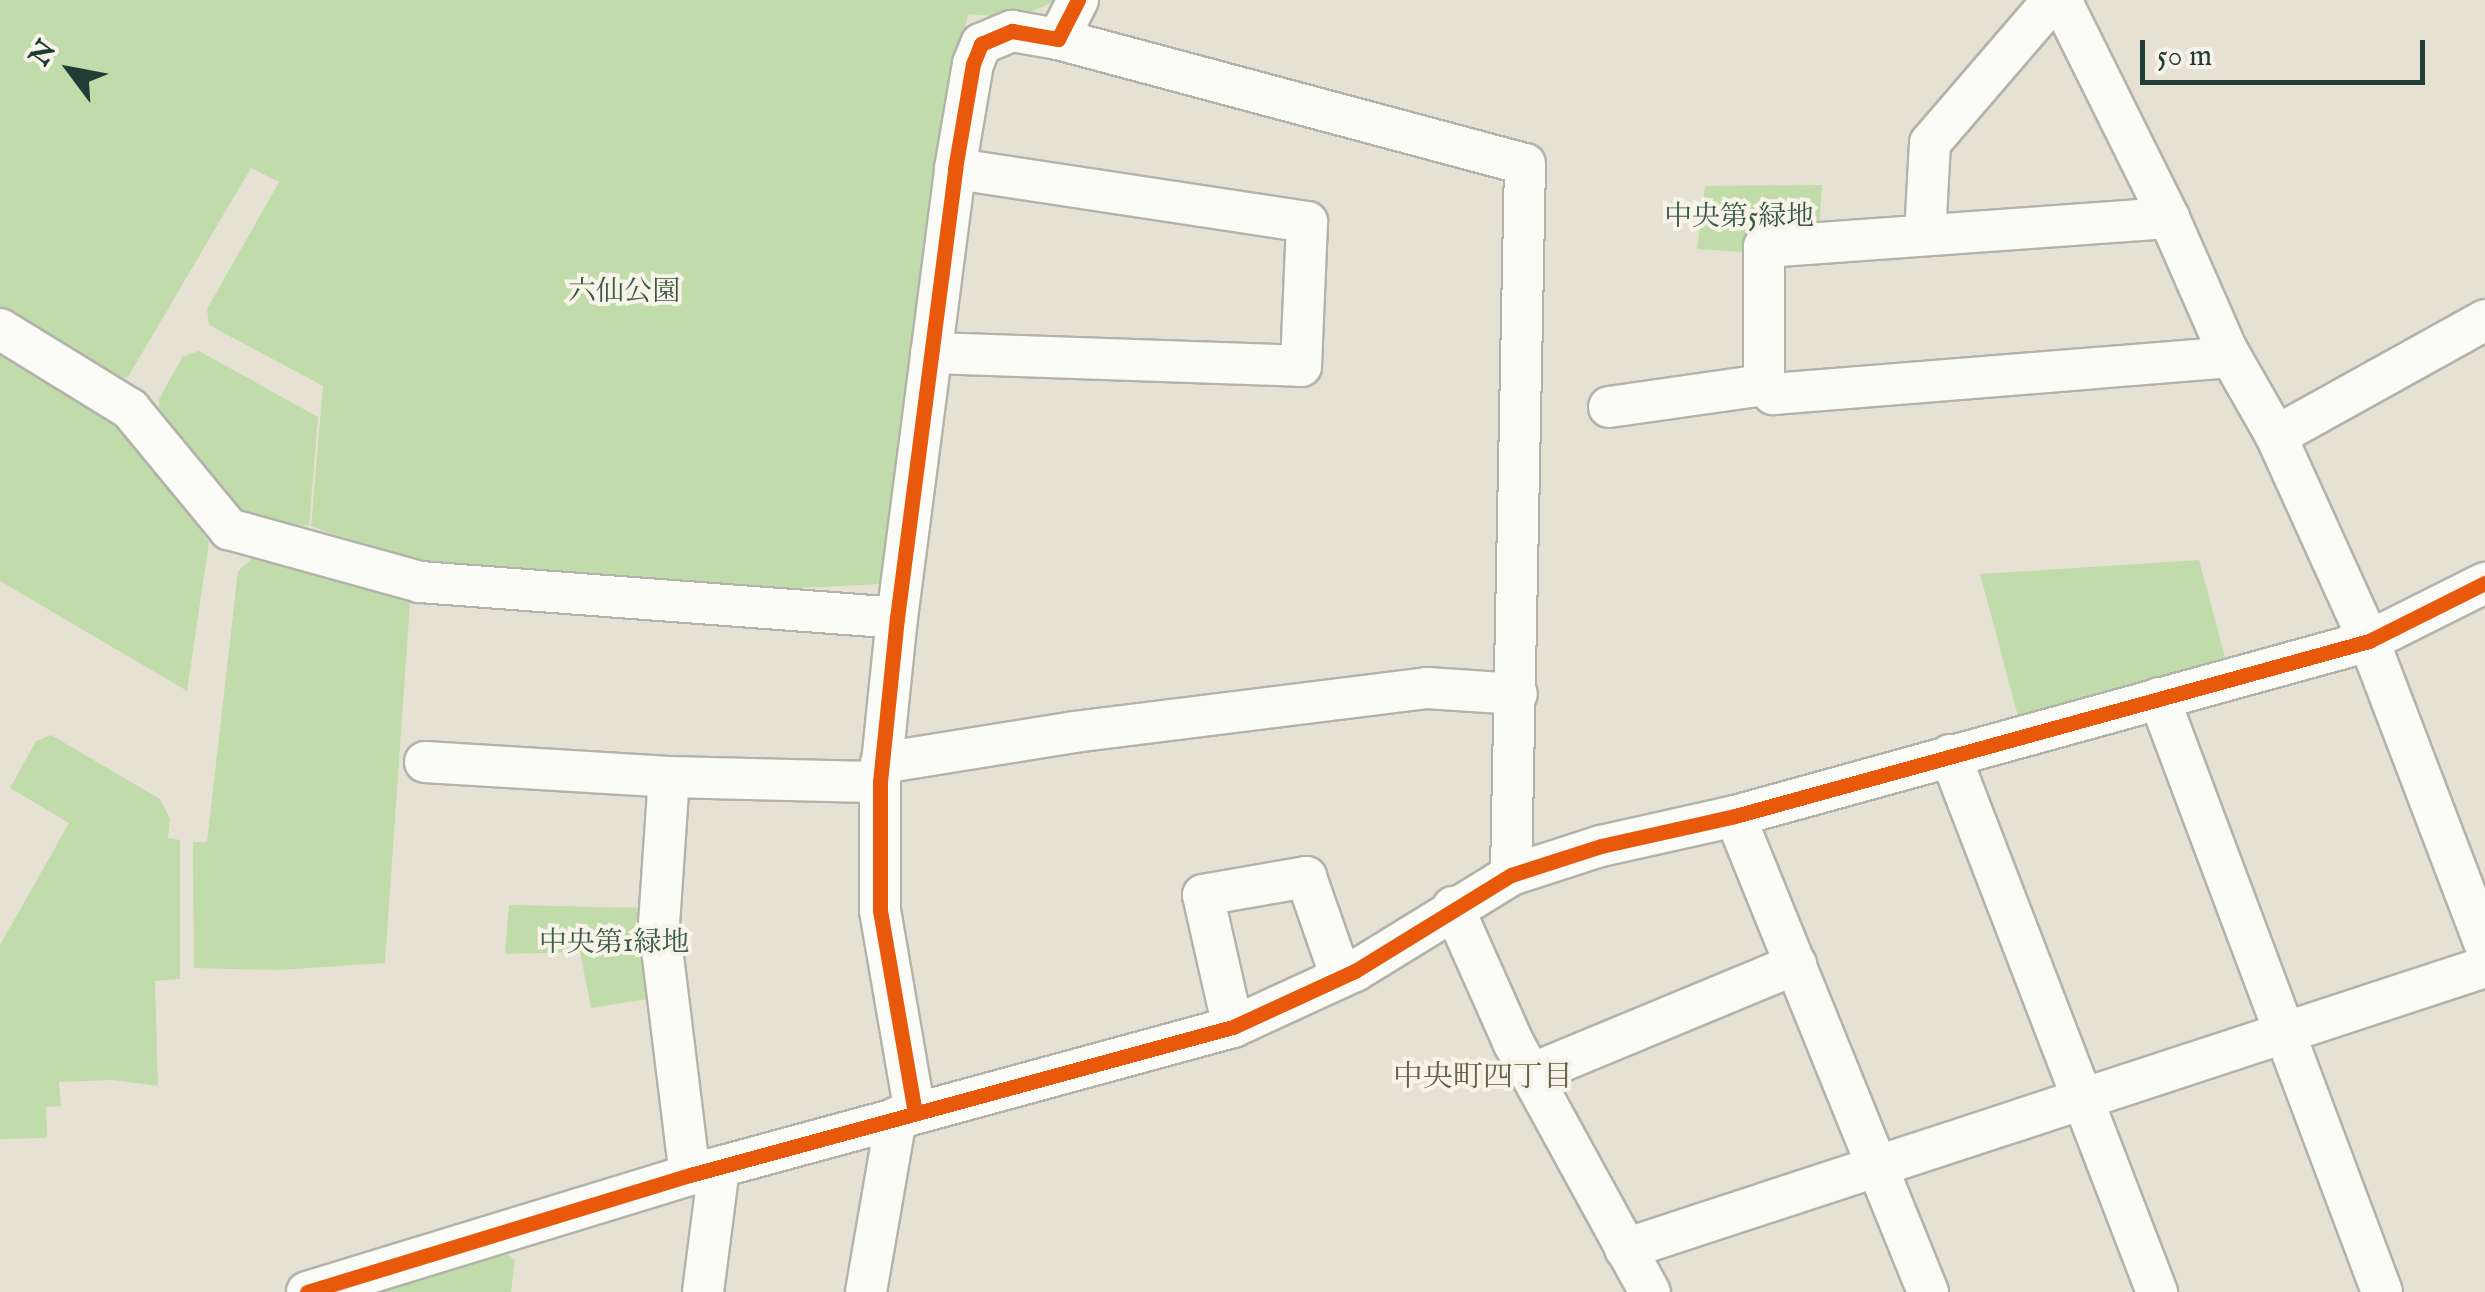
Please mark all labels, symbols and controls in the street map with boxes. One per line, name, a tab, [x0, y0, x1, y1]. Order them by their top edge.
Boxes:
north arrow	[20, 20, 120, 120]
scale bar	[2145, 20, 2430, 82]
text: N	[23, 34, 65, 73]
text: 50 m	[2157, 38, 2212, 76]
park label: 中央第5緑地	[1664, 201, 1814, 235]
park label: 六仙公園	[568, 276, 680, 310]
park label: 中央第1緑地	[539, 927, 689, 961]
district label: 中央町四丁目	[1393, 1060, 1573, 1096]

